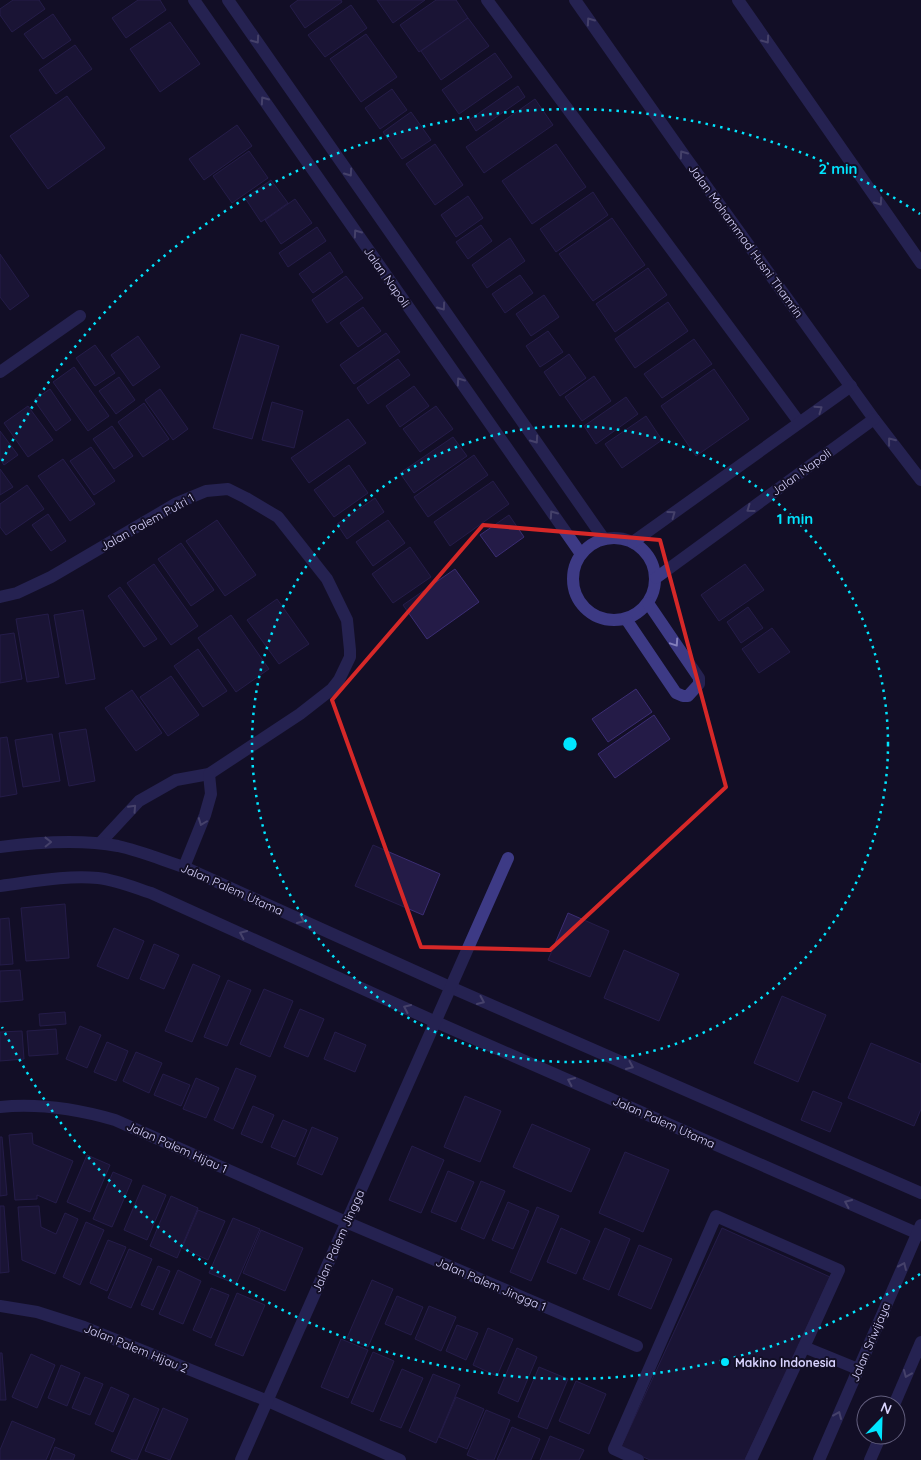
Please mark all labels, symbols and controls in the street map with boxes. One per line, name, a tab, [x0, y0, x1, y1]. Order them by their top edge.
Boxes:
one-way arrow	[587, 17, 596, 26]
one-way arrow	[760, 34, 769, 44]
one-way arrow	[249, 35, 259, 44]
one-way arrow	[261, 96, 270, 106]
one-way arrow	[680, 150, 689, 159]
text: 2 min	[818, 159, 858, 178]
street label: Jalan Mohammad Husni Thamrin	[685, 161, 807, 321]
one-way arrow	[343, 168, 352, 177]
one-way arrow	[873, 196, 882, 206]
one-way arrow	[354, 229, 363, 239]
street label: Jalan Napoli	[361, 244, 413, 310]
one-way arrow	[436, 301, 445, 310]
one-way arrow	[457, 377, 466, 387]
one-way arrow	[813, 406, 823, 415]
one-way arrow	[529, 434, 538, 443]
one-way arrow	[889, 438, 897, 447]
street label: Jalan Napoli	[768, 445, 834, 499]
street label: Jalan Palem Putri 1	[97, 490, 197, 554]
one-way arrow	[746, 503, 756, 512]
text: 1 min	[777, 509, 813, 528]
one-way arrow	[550, 510, 559, 520]
one-way arrow	[667, 510, 676, 520]
one-way arrow	[669, 638, 678, 647]
centre of rings	[561, 735, 579, 753]
one-way arrow	[127, 804, 136, 813]
one-way arrow	[198, 817, 208, 825]
one-way arrow	[45, 837, 53, 848]
street label: Jalan Palem Utama	[178, 860, 286, 918]
one-way arrow	[296, 913, 305, 924]
one-way arrow	[239, 930, 248, 940]
one-way arrow	[476, 994, 485, 1005]
one-way arrow	[403, 1004, 412, 1015]
one-way arrow	[625, 1059, 634, 1070]
one-way arrow	[567, 1077, 576, 1088]
street label: Jalan Palem Utama	[610, 1093, 718, 1151]
street label: Jalan Palem Hijau 1	[124, 1118, 230, 1176]
street label: Jalan Palem Jingga	[309, 1187, 367, 1295]
one-way arrow	[844, 1199, 853, 1210]
street label: Jalan Palem Jingga 1	[433, 1254, 549, 1314]
one-way arrow	[896, 1262, 907, 1271]
street label: Jalan Sriwijaya	[847, 1300, 893, 1384]
street label: Jalan Palem Hijau 2	[82, 1320, 190, 1376]
place label: Makino Indonesia	[735, 1355, 836, 1370]
marker: Makino Indonesia	[719, 1356, 731, 1368]
one-way arrow	[903, 1369, 914, 1378]
north arrow	[856, 1395, 906, 1445]
text: N	[878, 1398, 894, 1418]
one-way arrow	[832, 1411, 843, 1420]

